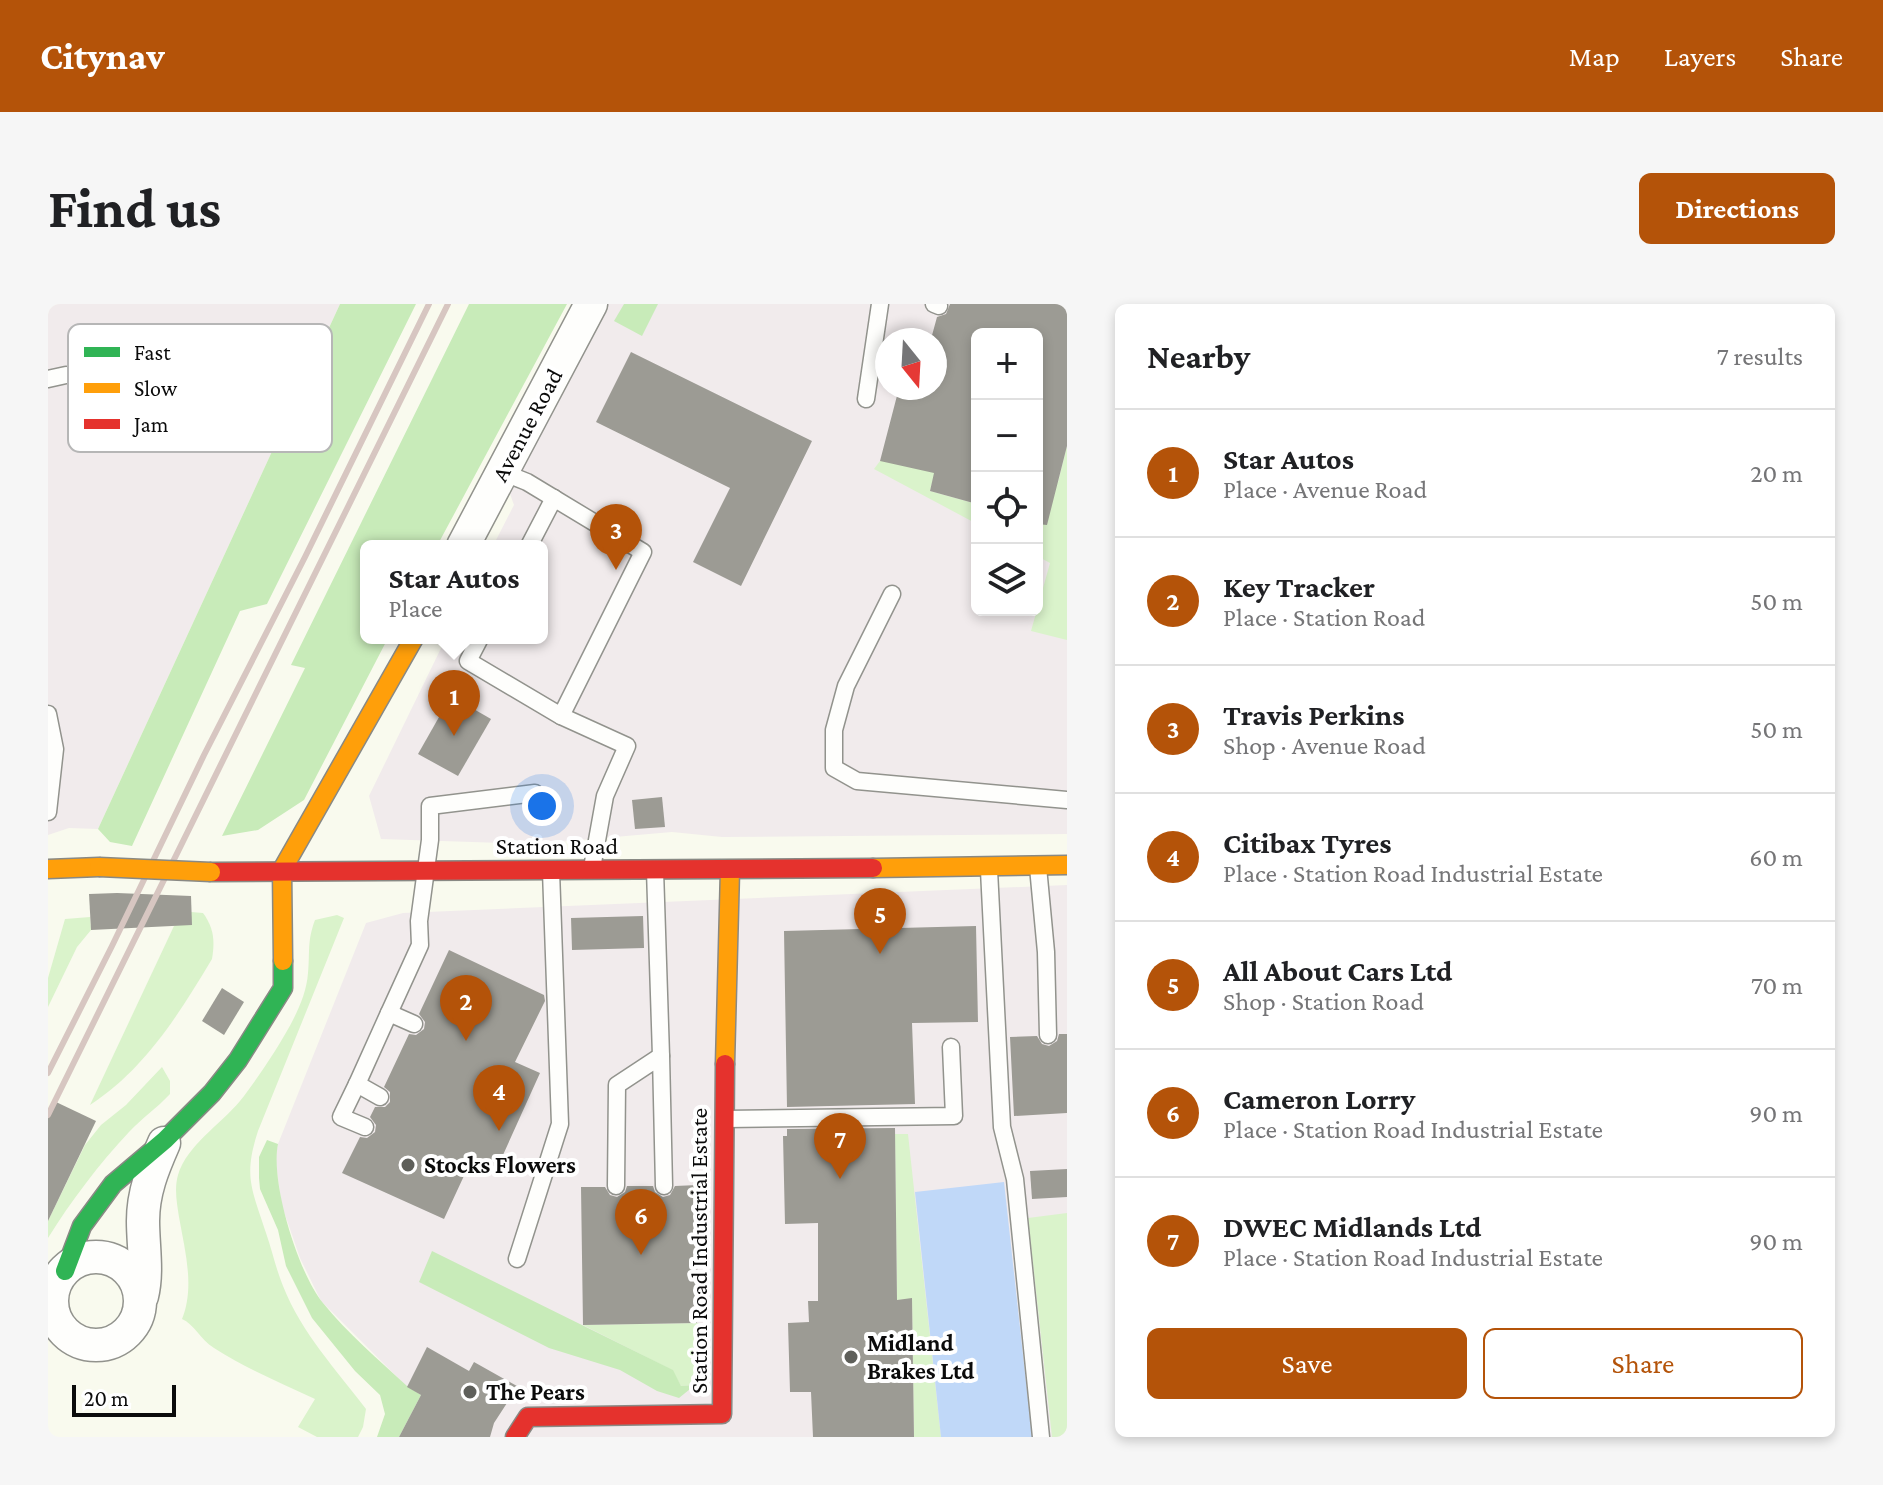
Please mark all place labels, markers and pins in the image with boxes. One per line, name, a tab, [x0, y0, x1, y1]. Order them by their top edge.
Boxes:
pin: 3	[590, 504, 642, 570]
pin: 1	[428, 670, 480, 736]
pin: 5	[854, 888, 906, 954]
pin: 2	[440, 975, 492, 1041]
pin: 4	[473, 1065, 525, 1131]
pin: 7	[814, 1113, 866, 1179]
place label: Stocks Flowers	[424, 1151, 576, 1178]
marker: Stocks Flowers	[399, 1156, 417, 1174]
pin: 6	[615, 1189, 667, 1255]
place label: Midland Brakes Ltd	[867, 1329, 974, 1384]
marker: Midland Brakes Ltd	[842, 1348, 860, 1366]
place label: The Pears	[486, 1378, 585, 1405]
marker: The Pears	[461, 1383, 479, 1401]

